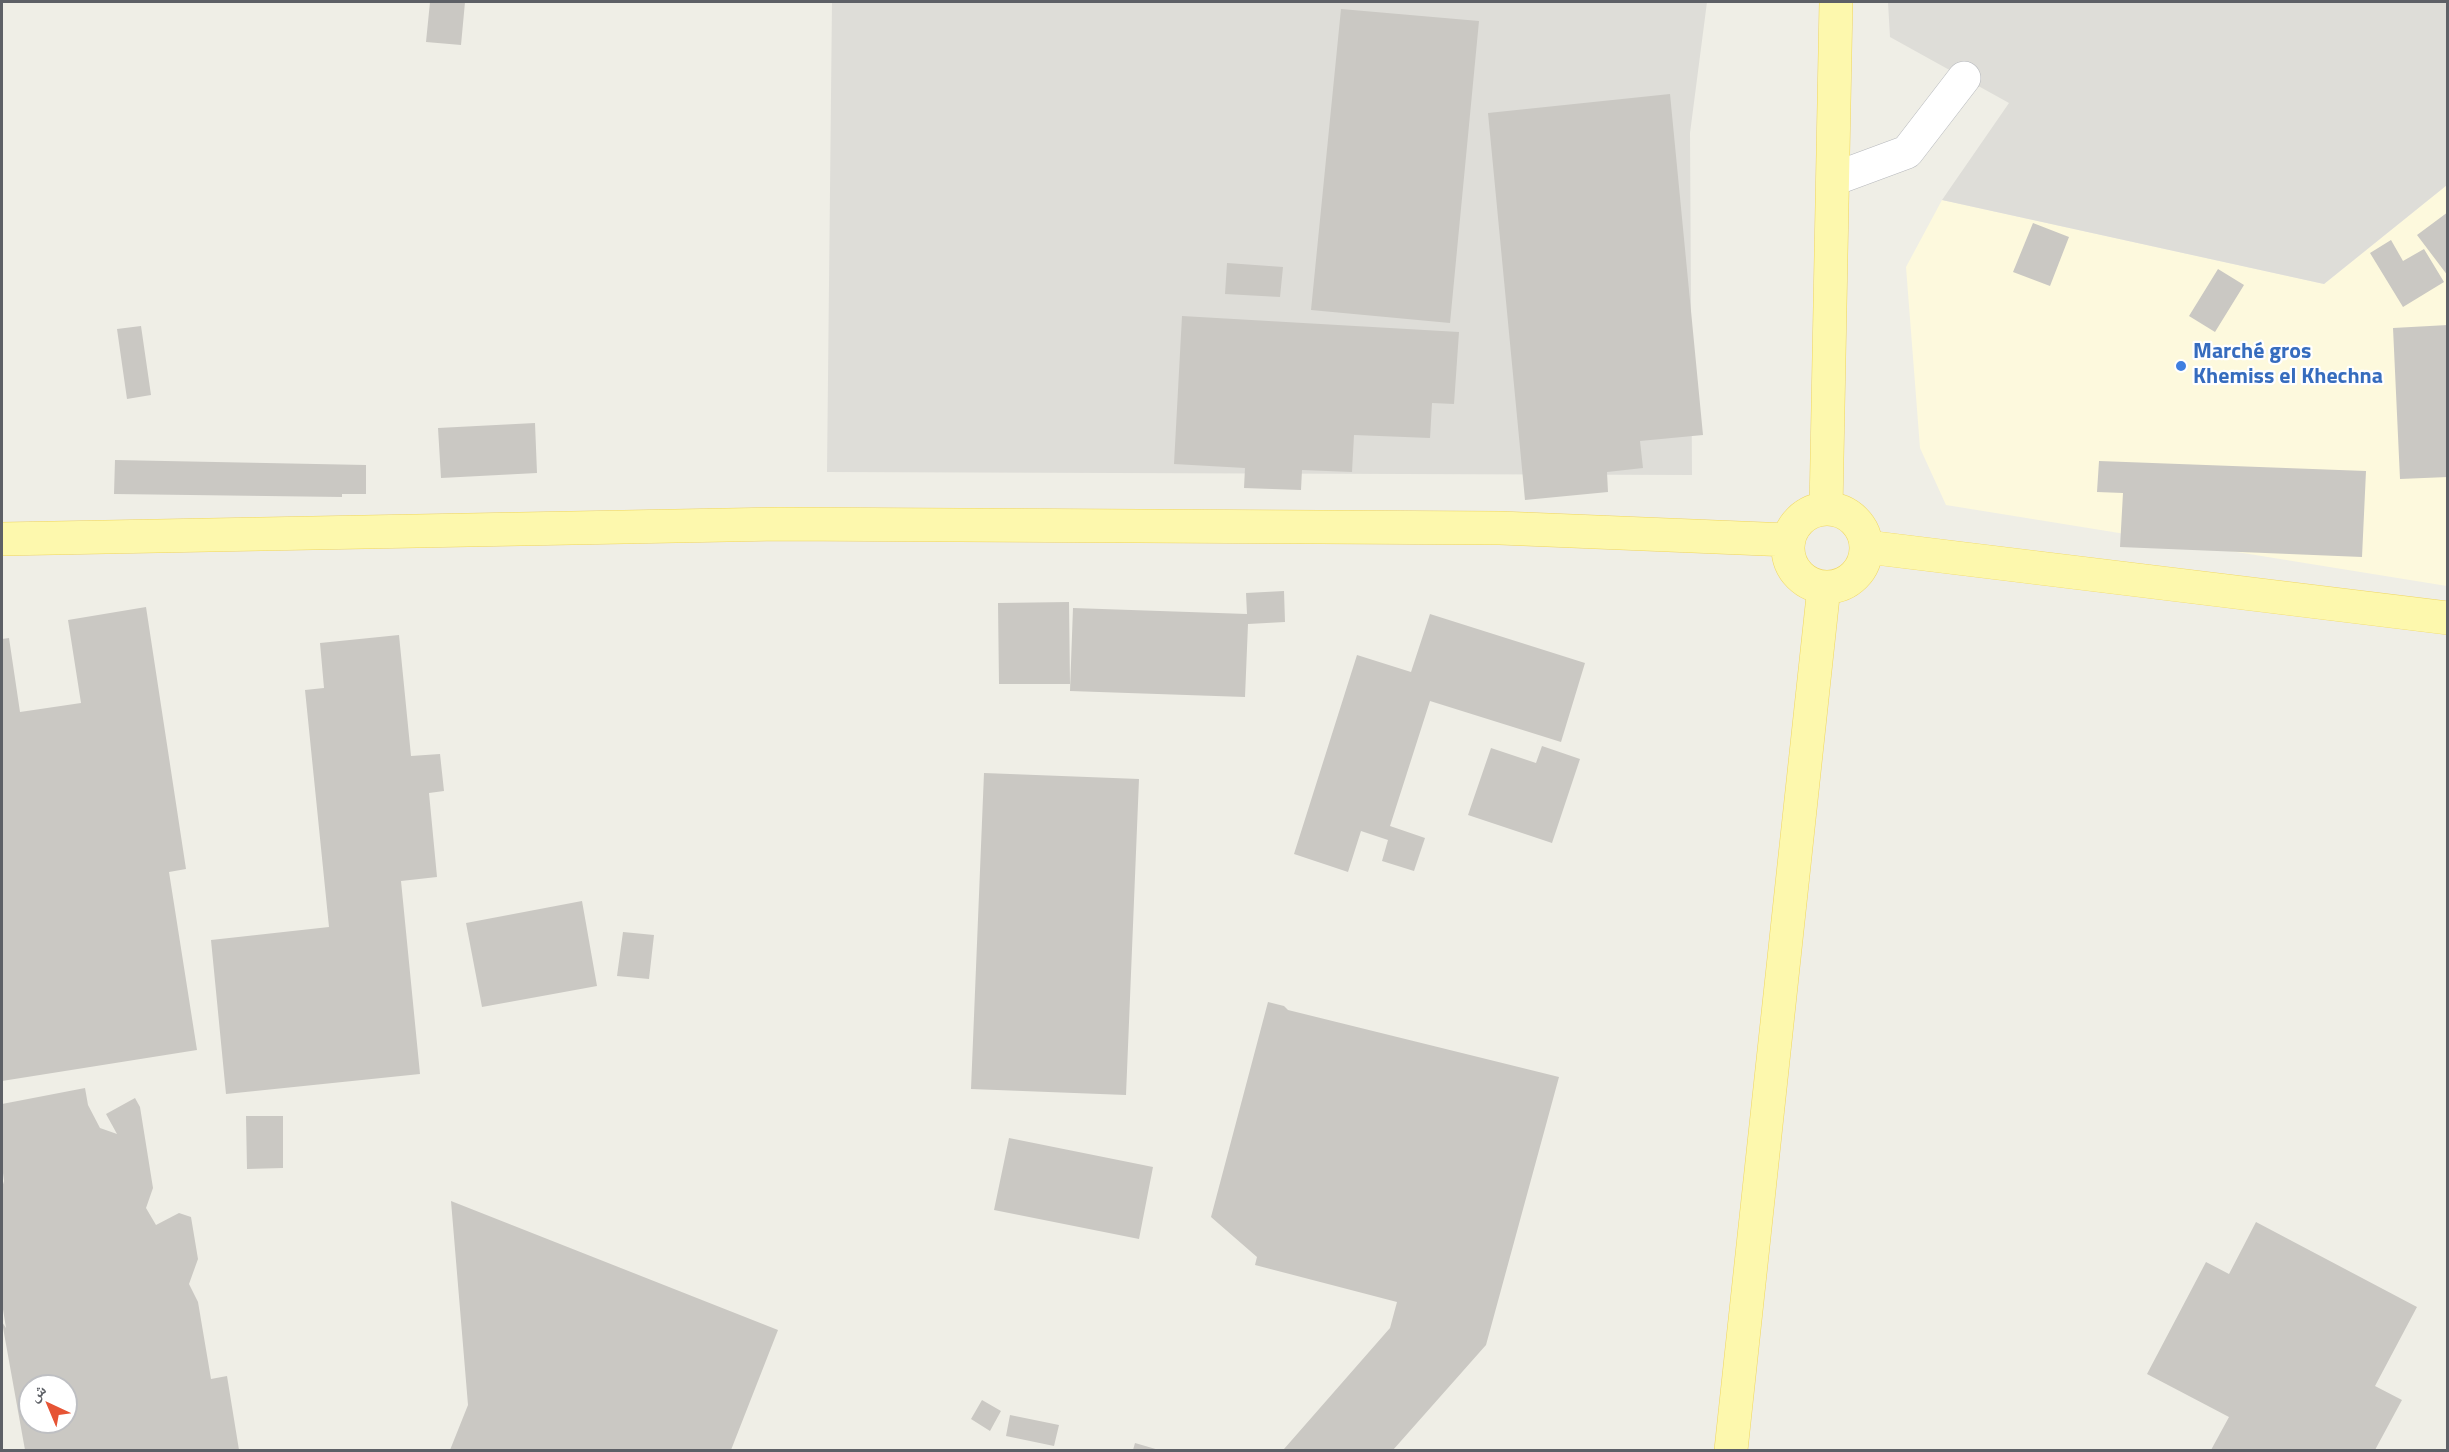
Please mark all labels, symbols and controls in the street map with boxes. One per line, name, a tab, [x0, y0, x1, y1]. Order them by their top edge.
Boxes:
place label: Marché gros Khemiss el Khechna	[2193, 340, 2383, 392]
marker: Marché gros Khemiss el Khechna	[2174, 359, 2188, 373]
north arrow	[18, 1374, 78, 1434]
text: ش	[22, 1378, 51, 1407]

